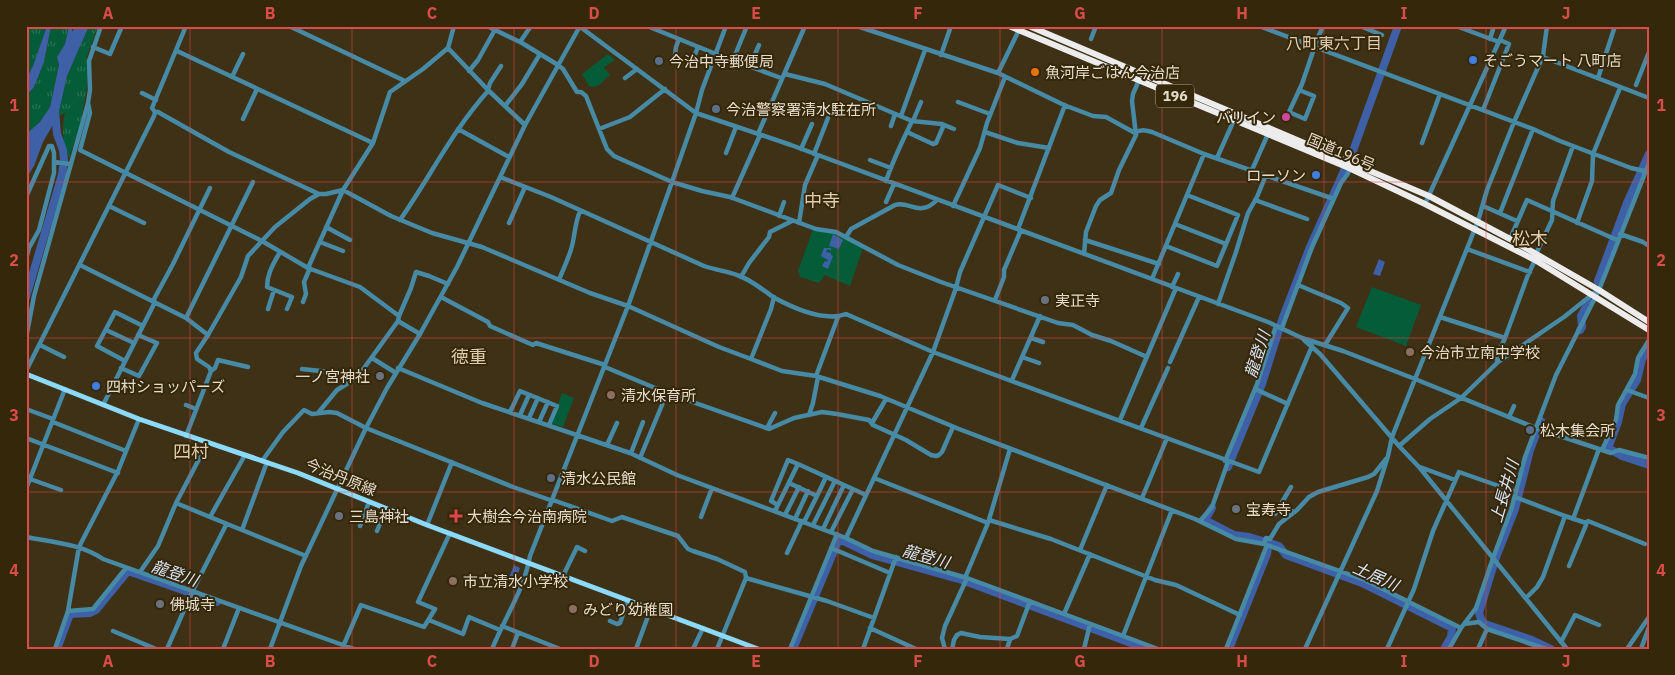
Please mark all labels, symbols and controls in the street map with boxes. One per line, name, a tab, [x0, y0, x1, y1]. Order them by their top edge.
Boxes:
text: A	[103, 3, 114, 23]
text: B	[265, 3, 276, 23]
text: C	[427, 3, 437, 23]
text: D	[588, 3, 600, 23]
text: E	[751, 3, 761, 23]
text: F	[913, 3, 923, 23]
text: G	[1074, 3, 1086, 23]
text: H	[1236, 3, 1248, 23]
text: I	[1401, 3, 1408, 23]
text: J	[1562, 3, 1570, 23]
district label: 八町東六丁目	[1286, 33, 1382, 53]
place label: そごうマート 八町店	[1483, 51, 1622, 70]
place label: 今治中寺郵便局	[669, 52, 774, 71]
marker: そごうマート 八町店	[1467, 54, 1479, 66]
marker: 今治中寺郵便局	[653, 55, 665, 67]
place label: 魚河岸ごはん今治店	[1045, 63, 1180, 82]
marker: 魚河岸ごはん今治店	[1029, 66, 1041, 78]
road number: 196	[1156, 84, 1194, 108]
text: 1	[9, 95, 19, 115]
text: 1	[1656, 95, 1666, 115]
place label: 今治警察署清水駐在所	[726, 100, 876, 119]
marker: 今治警察署清水駐在所	[710, 103, 722, 115]
place label: バリイン	[1216, 108, 1276, 127]
marker: バリイン	[1280, 111, 1292, 123]
street label: 国道196号	[1304, 129, 1378, 175]
place label: ローソン	[1246, 166, 1306, 185]
marker: ローソン	[1310, 169, 1322, 181]
district label: 中寺	[804, 189, 840, 212]
district label: 松木	[1512, 227, 1548, 250]
text: 2	[9, 250, 19, 270]
text: 2	[1656, 250, 1666, 270]
place label: 実正寺	[1055, 291, 1100, 310]
marker: 実正寺	[1039, 294, 1051, 306]
water label: 龍登川	[1240, 326, 1275, 380]
place label: 今治市立南中学校	[1420, 343, 1540, 362]
district label: 徳重	[451, 345, 487, 368]
marker: 今治市立南中学校	[1404, 346, 1416, 358]
place label: 一ノ宮神社	[295, 367, 370, 386]
marker: 一ノ宮神社	[374, 370, 386, 382]
place label: 四村ショッパーズ	[106, 377, 225, 396]
marker: 四村ショッパーズ	[90, 380, 102, 392]
place label: 清水保育所	[621, 386, 696, 405]
marker: 清水保育所	[605, 389, 617, 401]
text: 3	[9, 405, 19, 425]
text: 3	[1656, 405, 1666, 425]
place label: 松木集会所	[1540, 421, 1615, 440]
marker: 松木集会所	[1524, 424, 1536, 436]
district label: 四村	[173, 440, 209, 463]
street label: 今治丹原線	[303, 454, 379, 500]
water label: 上長井川	[1486, 456, 1523, 525]
place label: 清水公民館	[561, 469, 636, 488]
marker: 清水公民館	[545, 472, 557, 484]
place label: 宝寿寺	[1246, 500, 1291, 519]
marker: 宝寿寺	[1230, 503, 1242, 515]
place label: 三島神社	[349, 507, 409, 526]
place label: 大樹会今治南病院	[467, 507, 587, 526]
marker: 大樹会今治南病院	[449, 509, 463, 523]
marker: 三島神社	[333, 510, 345, 522]
water label: 龍登川	[900, 540, 954, 573]
water label: 龍登川	[149, 556, 203, 591]
water label: 土居川	[1350, 557, 1404, 596]
text: 4	[9, 560, 19, 580]
text: 4	[1656, 560, 1666, 580]
place label: 市立清水小学校	[463, 572, 568, 591]
marker: 市立清水小学校	[447, 575, 459, 587]
place label: 佛城寺	[170, 595, 215, 614]
marker: 佛城寺	[154, 598, 166, 610]
place label: みどり幼稚園	[583, 600, 673, 619]
marker: みどり幼稚園	[567, 603, 579, 615]
text: A	[103, 651, 114, 671]
text: B	[265, 651, 276, 671]
text: C	[427, 651, 437, 671]
text: D	[588, 651, 600, 671]
text: E	[751, 651, 761, 671]
text: F	[913, 651, 923, 671]
text: G	[1074, 651, 1086, 671]
text: H	[1236, 651, 1248, 671]
text: I	[1401, 651, 1408, 671]
text: J	[1562, 651, 1570, 671]

